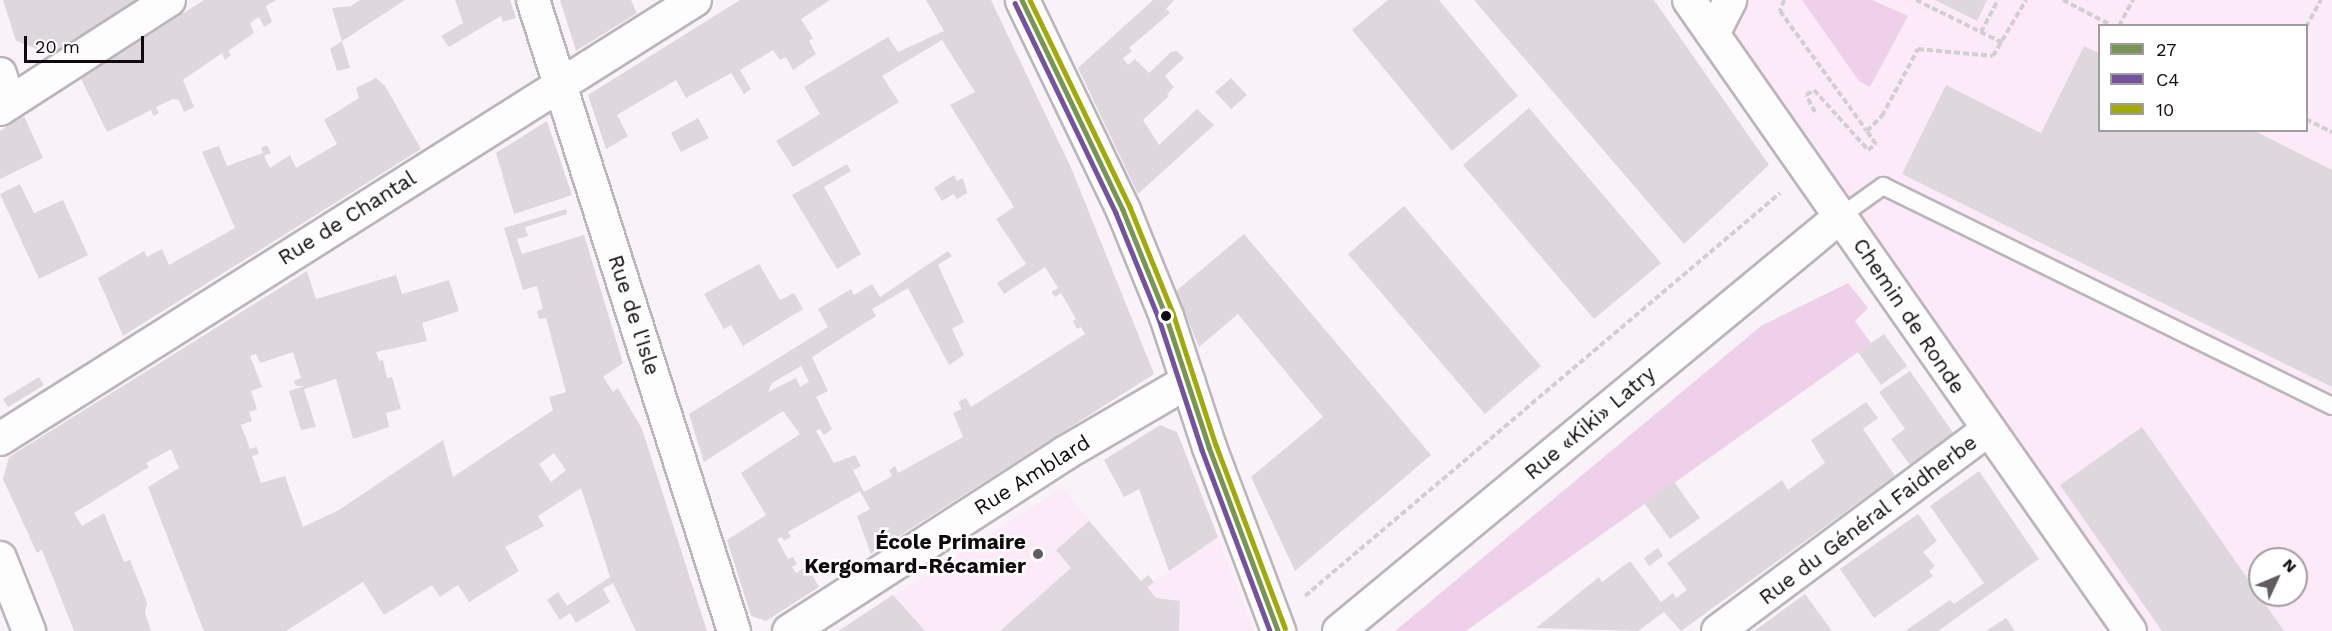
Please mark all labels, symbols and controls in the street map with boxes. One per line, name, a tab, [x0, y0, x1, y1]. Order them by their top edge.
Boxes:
scale bar	[27, 24, 147, 62]
legend	[2098, 24, 2308, 132]
text: 20 m	[35, 36, 80, 57]
text: 27	[2156, 39, 2176, 60]
text: C4	[2156, 69, 2179, 90]
text: 10	[2156, 99, 2174, 120]
street label: Rue de Chantal	[273, 166, 421, 270]
street label: Chemin de Ronde	[1848, 233, 1970, 399]
street label: Rue de l'Isle	[603, 252, 665, 378]
unlabelled marker	[1160, 310, 1172, 322]
street label: Rue «Kiki» Latry	[1519, 361, 1661, 485]
street label: Rue Amblard	[969, 429, 1095, 521]
street label: Rue du Général Faidherbe	[1754, 430, 1982, 610]
place label: École Primaire Kergomard-Récamier	[804, 529, 1026, 579]
marker: École Primaire Kergomard-Récamier	[1031, 547, 1045, 561]
north arrow	[2248, 547, 2308, 607]
text: N	[2279, 555, 2301, 576]

